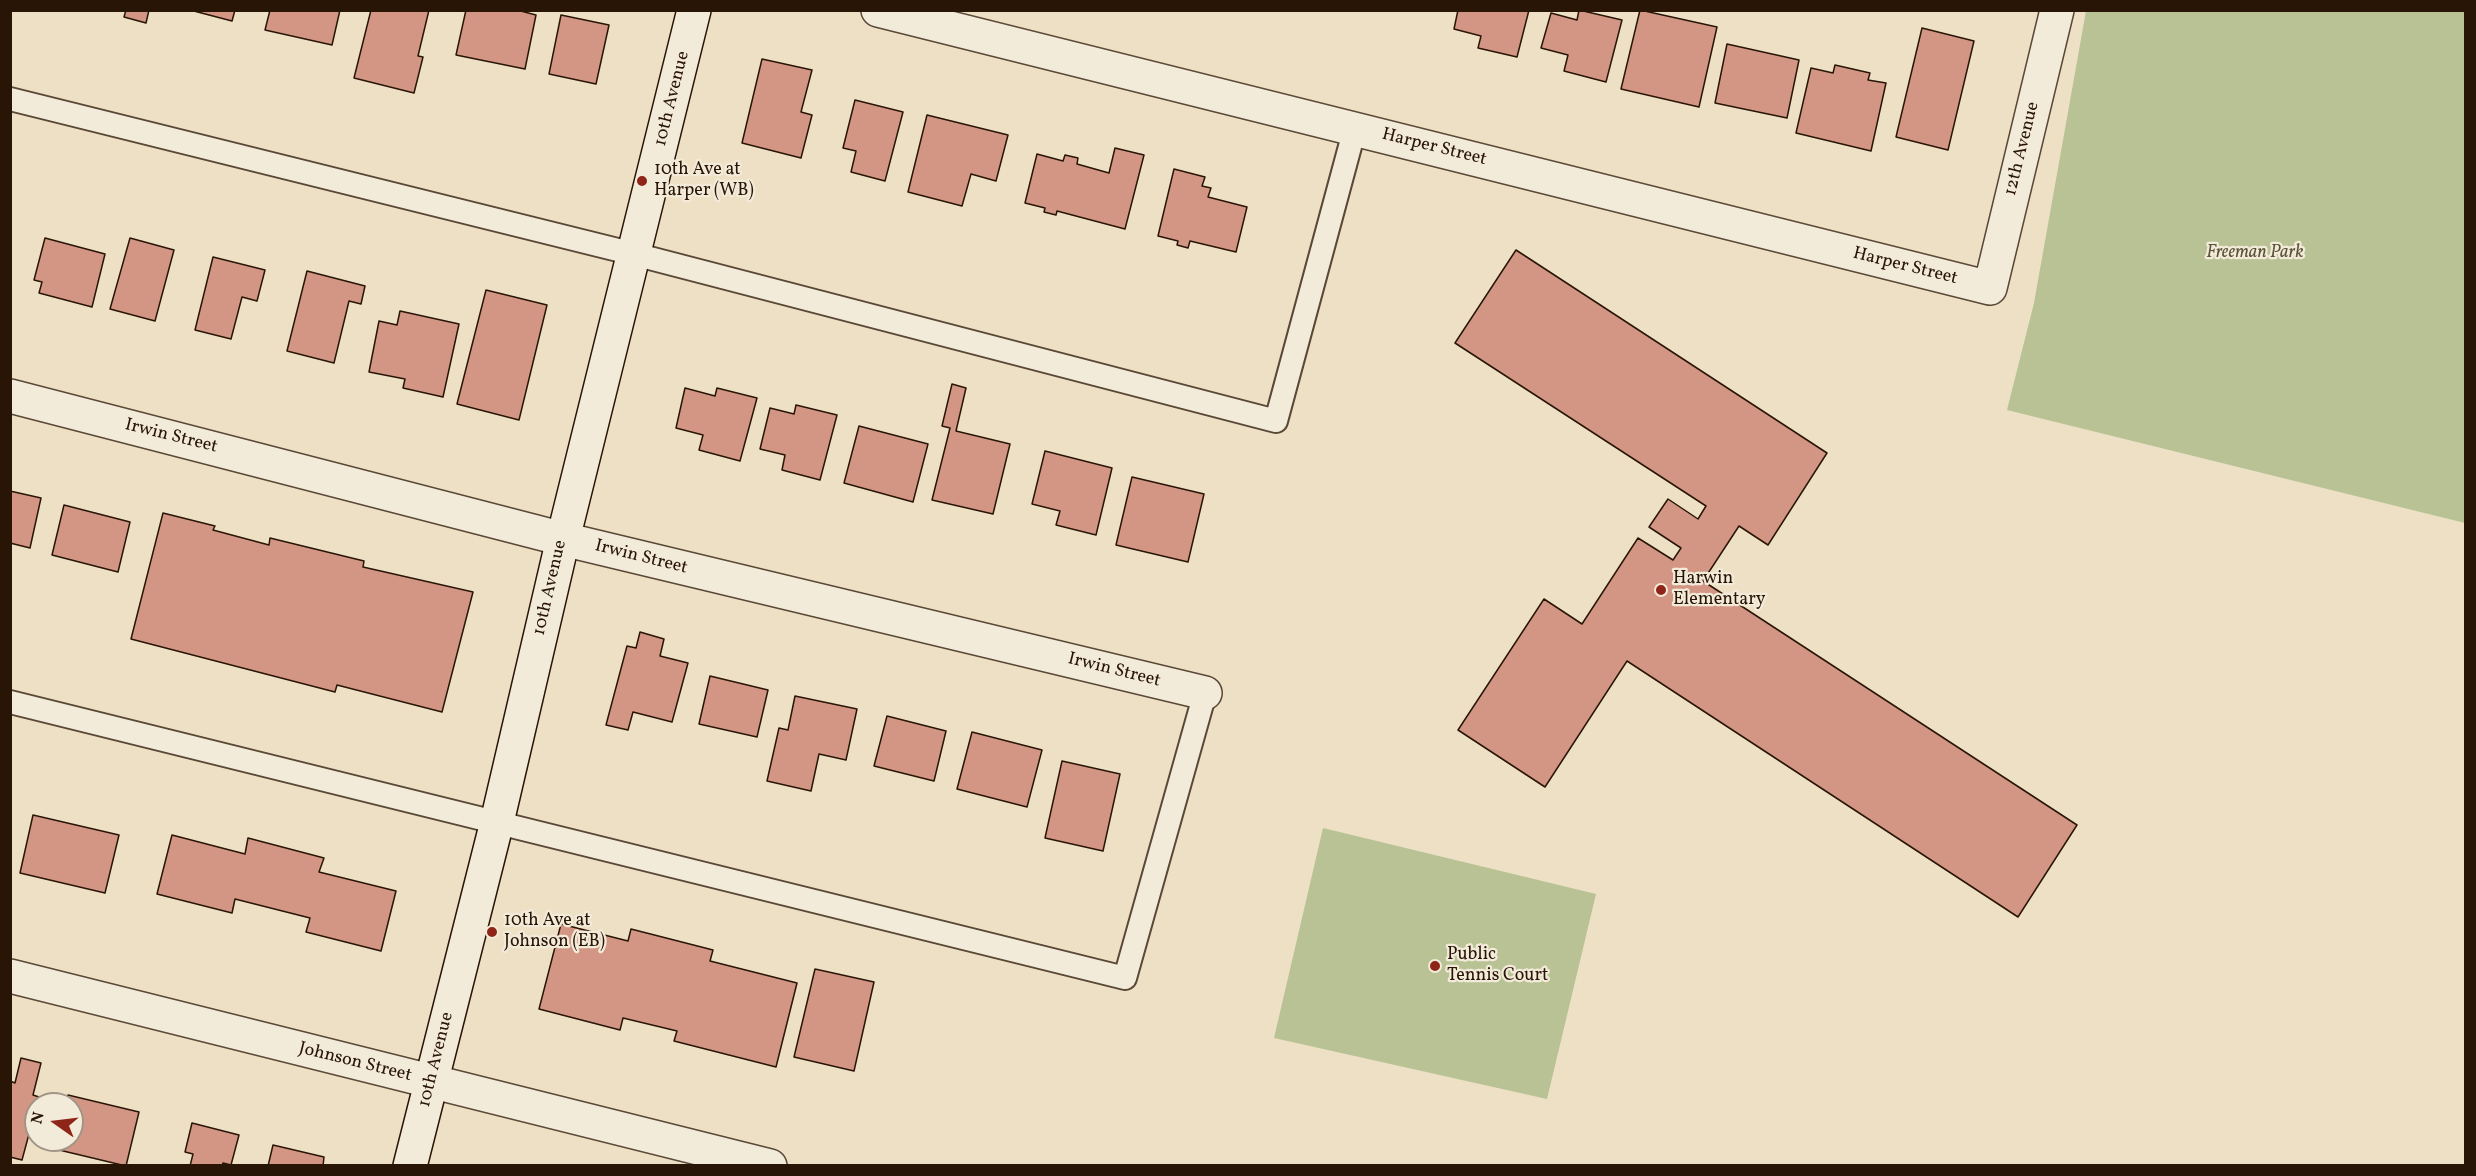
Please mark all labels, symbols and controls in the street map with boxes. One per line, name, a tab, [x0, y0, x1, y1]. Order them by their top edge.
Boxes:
street label: 10th Avenue	[651, 49, 695, 149]
street label: 12th Avenue	[2001, 100, 2045, 198]
street label: Harper Street	[1379, 125, 1489, 171]
place label: 10th Ave at Harper (WB)	[654, 160, 754, 202]
marker: 10th Ave at Harper (WB)	[635, 174, 649, 188]
park label: Freeman Park	[2206, 243, 2304, 265]
street label: Harper Street	[1850, 244, 1960, 290]
street label: Irwin Street	[122, 415, 220, 459]
street label: Irwin Street	[592, 536, 690, 580]
street label: 10th Avenue	[530, 538, 572, 638]
place label: Harwin Elementary	[1673, 569, 1766, 612]
marker: Harwin Elementary	[1654, 583, 1668, 597]
street label: Irwin Street	[1065, 649, 1163, 693]
place label: 10th Ave at Johnson (EB)	[504, 911, 605, 954]
marker: 10th Ave at Johnson (EB)	[485, 925, 499, 939]
place label: Public Tennis Court	[1447, 945, 1548, 988]
marker: Public Tennis Court	[1428, 959, 1442, 973]
street label: 10th Avenue	[415, 1010, 459, 1110]
street label: Johnson Street	[296, 1039, 414, 1087]
north arrow	[24, 1092, 84, 1152]
text: N	[26, 1110, 51, 1126]

